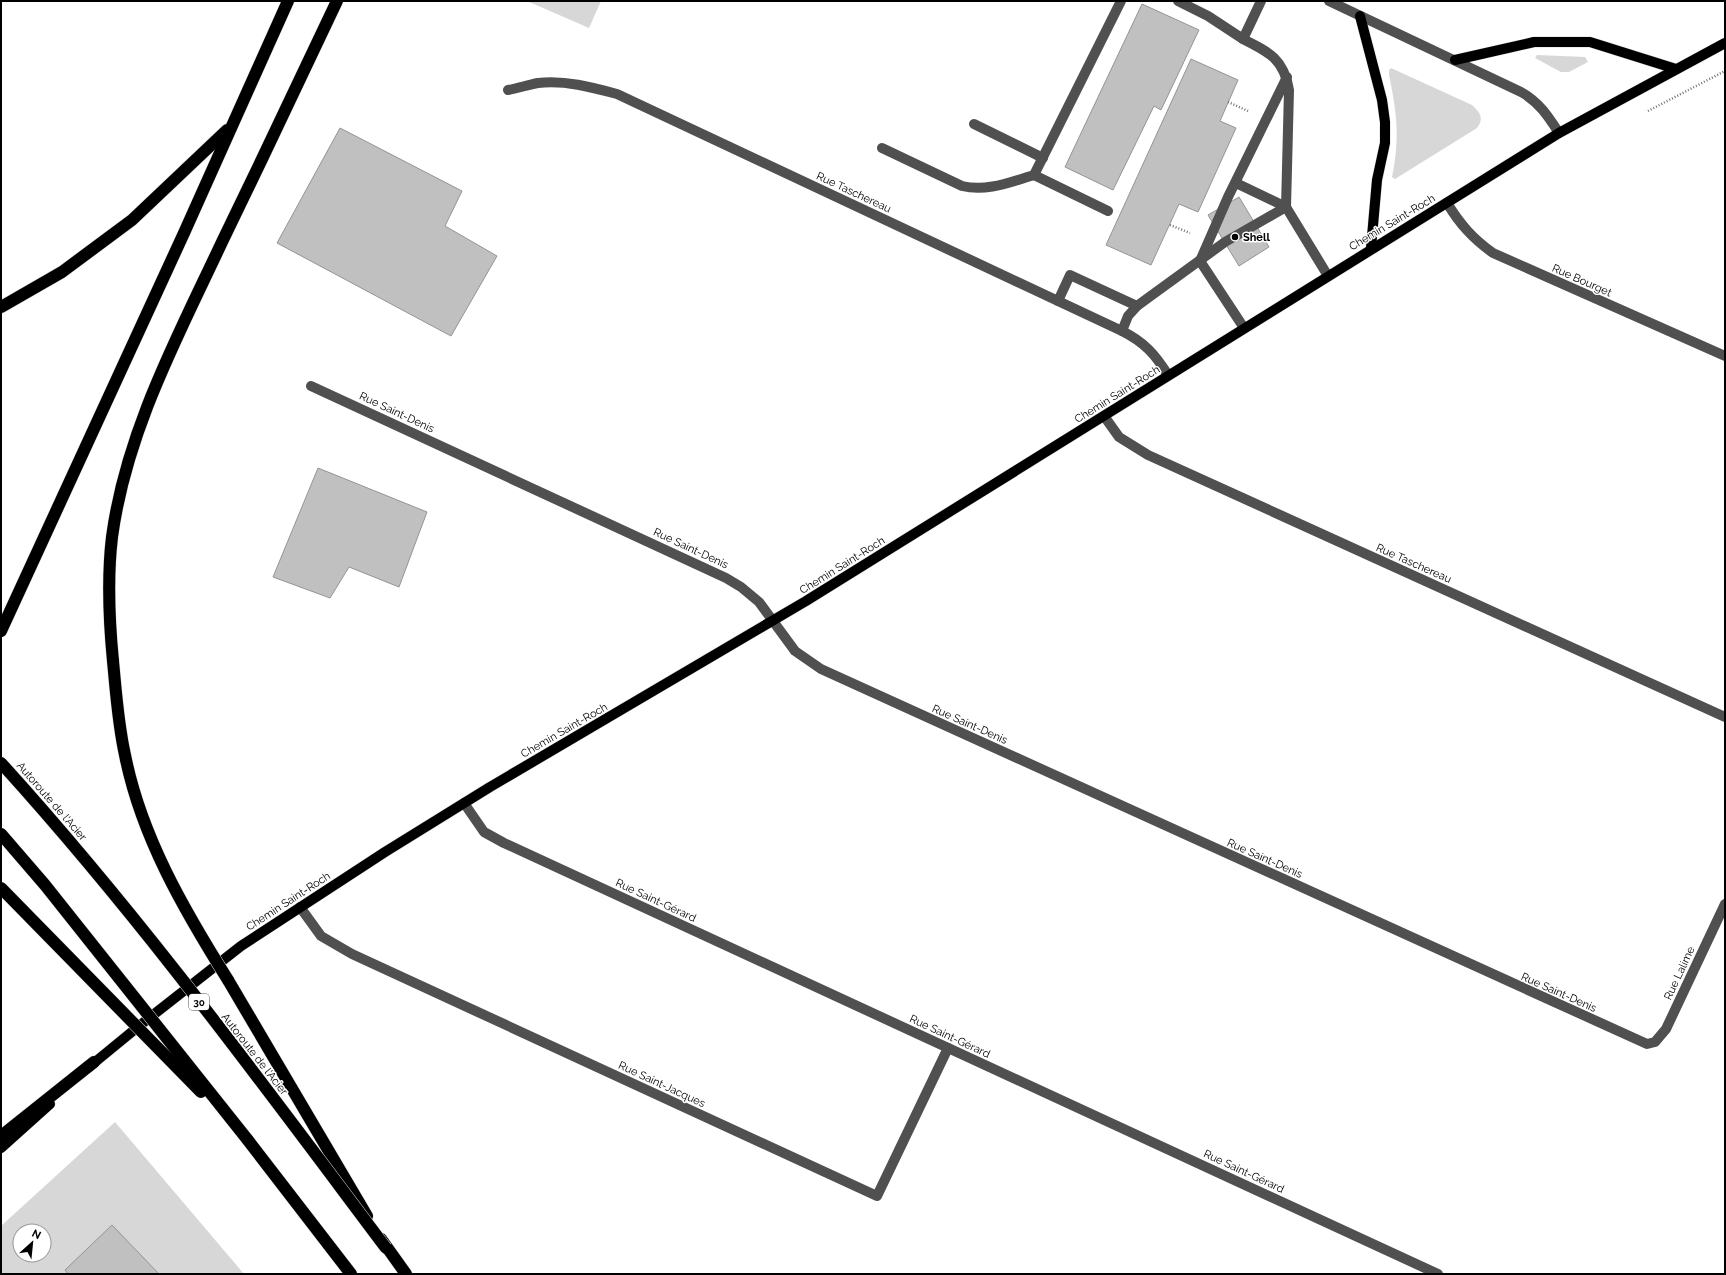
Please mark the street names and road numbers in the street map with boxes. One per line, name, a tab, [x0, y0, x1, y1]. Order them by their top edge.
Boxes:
street label: Rue Taschereau	[814, 169, 893, 215]
street label: Chemin Saint-Roch	[1347, 192, 1438, 253]
street label: Rue Bourget	[1550, 262, 1614, 300]
street label: Chemin Saint-Roch	[1072, 363, 1162, 426]
street label: Rue Saint-Denis	[357, 389, 436, 435]
street label: Rue Saint-Denis	[651, 525, 730, 571]
street label: Chemin Saint-Roch	[797, 534, 887, 597]
street label: Rue Taschereau	[1374, 541, 1453, 586]
street label: Chemin Saint-Roch	[519, 700, 610, 761]
street label: Rue Saint-Denis	[930, 702, 1009, 747]
street label: Autoroute de l'Acier	[14, 759, 89, 843]
street label: Rue Saint-Denis	[1225, 836, 1304, 881]
street label: Chemin Saint-Roch	[244, 869, 333, 934]
street label: Rue Saint-Gérard	[613, 876, 698, 925]
street label: Rue Lalime	[1661, 944, 1698, 1002]
street label: Rue Saint-Denis	[1519, 970, 1598, 1015]
road number: 30	[189, 994, 209, 1010]
street label: Autoroute de l'Acier	[219, 1011, 291, 1098]
street label: Rue Saint-Gérard	[907, 1012, 992, 1061]
street label: Rue Saint-Jacques	[616, 1059, 707, 1110]
street label: Rue Saint-Gérard	[1201, 1147, 1286, 1196]

